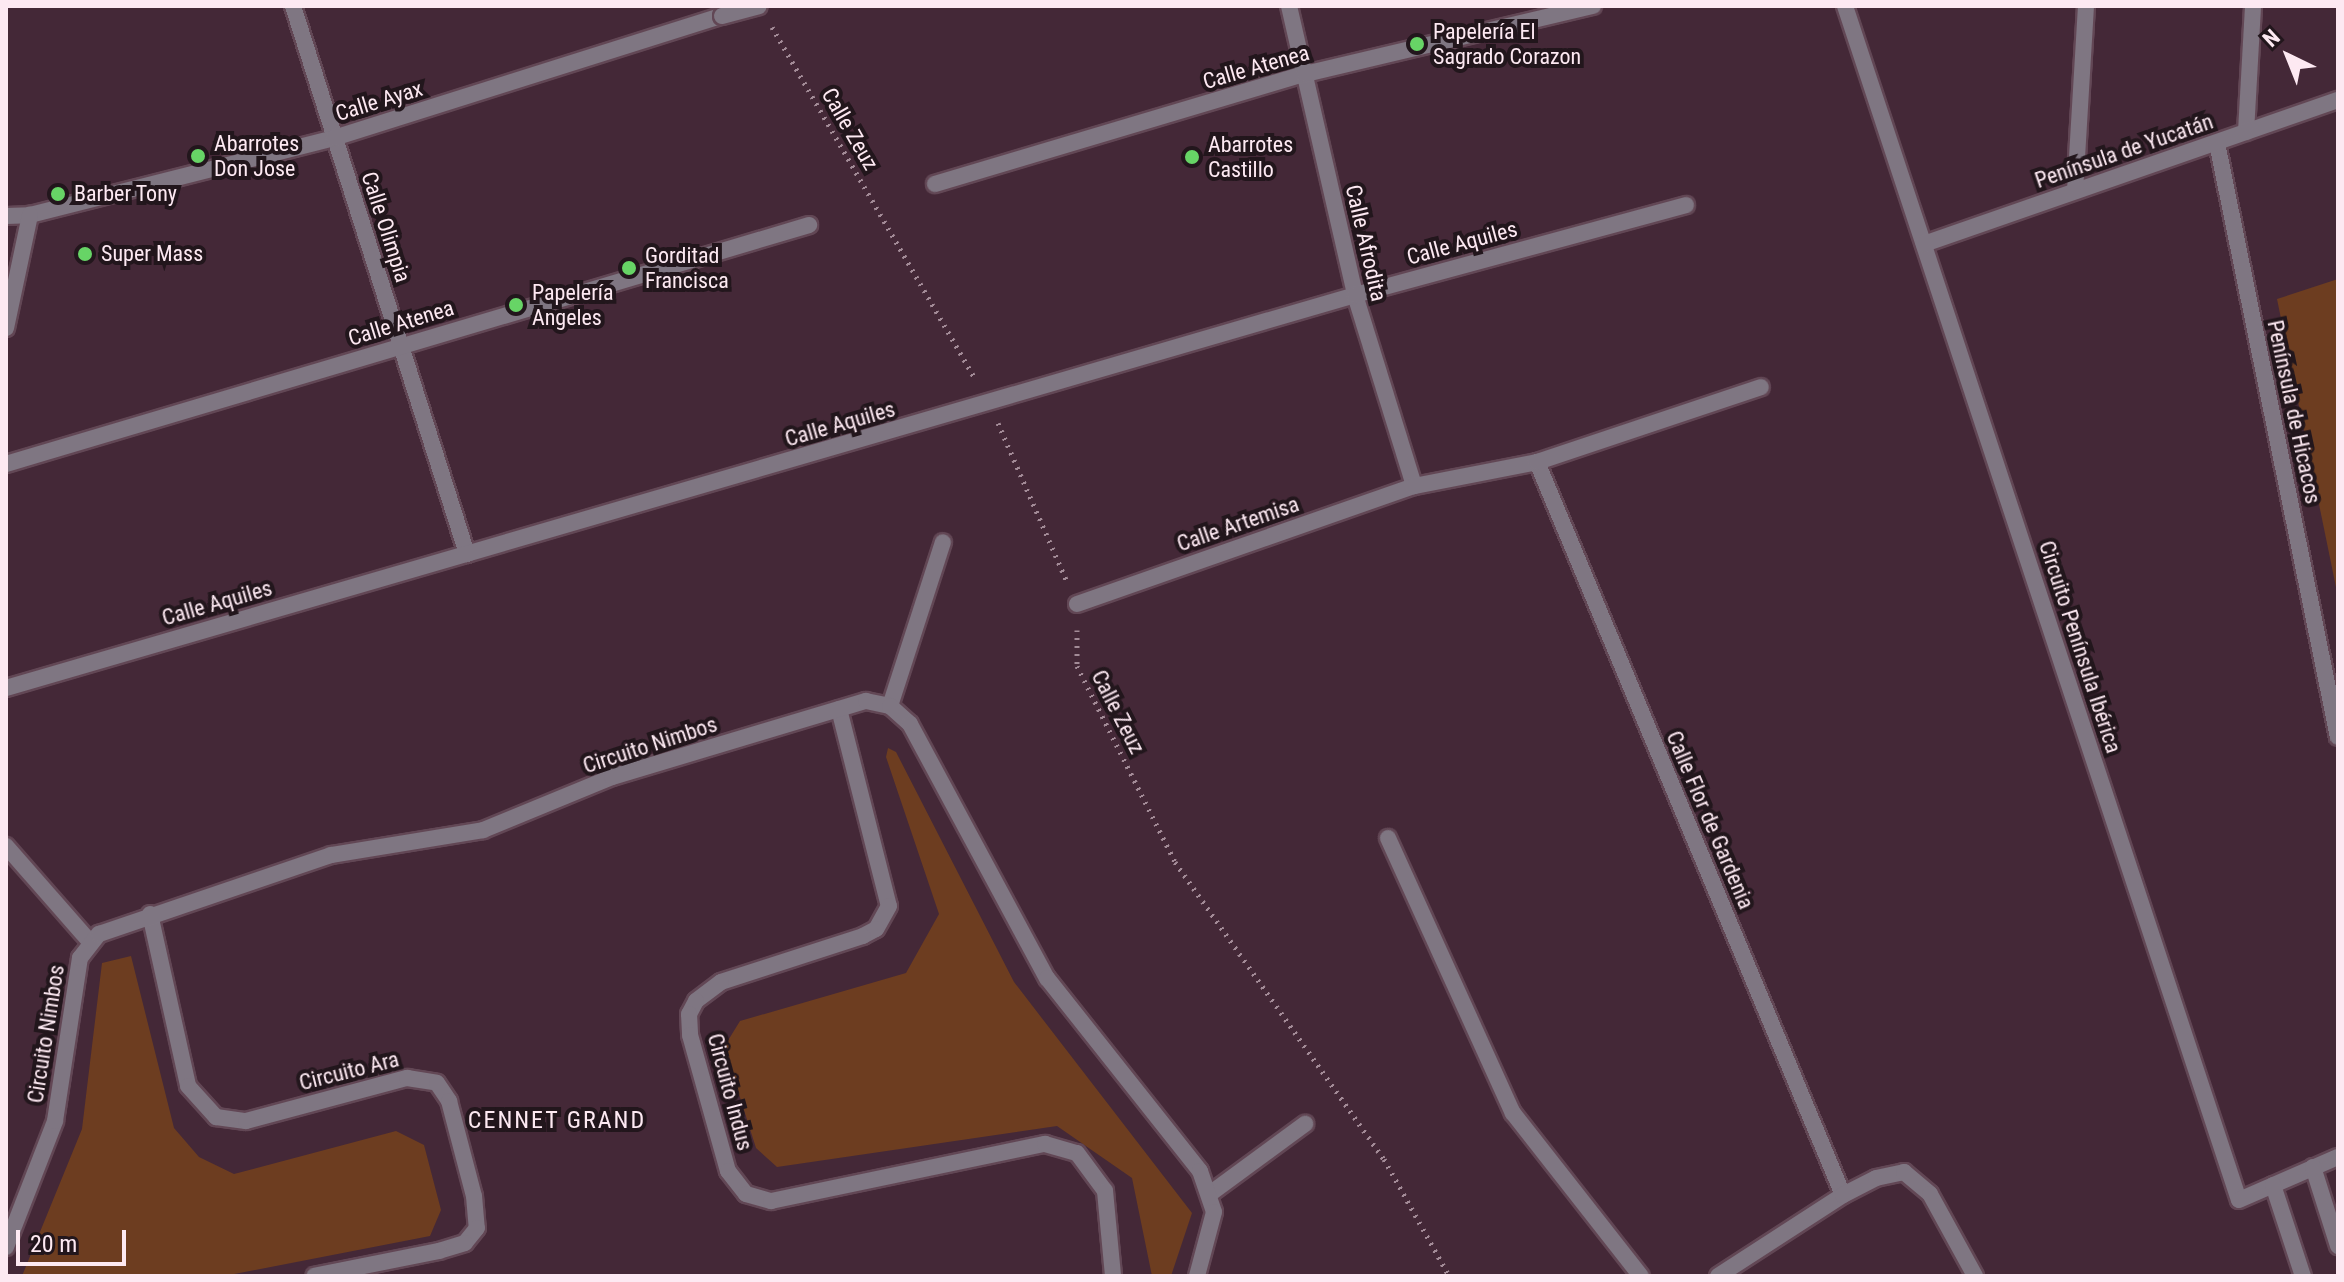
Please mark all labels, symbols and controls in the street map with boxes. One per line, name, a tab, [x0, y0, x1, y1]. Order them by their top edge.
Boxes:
north arrow	[2248, 16, 2328, 96]
place label: Papelería El Sagrado Corazon	[1433, 18, 1581, 70]
text: N	[2258, 24, 2285, 52]
marker: Papelería El Sagrado Corazon	[1408, 35, 1426, 53]
street label: Calle Atenea	[1200, 39, 1312, 95]
street label: Calle Ayax	[332, 75, 426, 127]
street label: Calle Zeuz	[816, 83, 884, 175]
street label: Península de Yucatán	[2031, 108, 2217, 194]
place label: Abarrotes Don Jose	[214, 130, 299, 182]
place label: Abarrotes Castillo	[1208, 131, 1293, 182]
marker: Abarrotes Don Jose	[189, 147, 207, 165]
marker: Abarrotes Castillo	[1183, 148, 1201, 166]
street label: Calle Olimpia	[356, 168, 416, 286]
place label: Barber Tony	[74, 181, 177, 207]
street label: Calle Afrodita	[1340, 182, 1392, 304]
marker: Barber Tony	[49, 185, 67, 203]
street label: Calle Aquiles	[1404, 216, 1520, 270]
place label: Super Mass	[101, 241, 203, 267]
place label: Gorditad Francisca	[645, 242, 729, 294]
marker: Super Mass	[76, 245, 94, 263]
marker: Gorditad Francisca	[620, 259, 638, 277]
place label: Papelería Angeles	[532, 279, 614, 330]
street label: Calle Atenea	[345, 294, 457, 352]
marker: Papelería Angeles	[507, 296, 525, 314]
street label: Península de Hicacos	[2262, 318, 2326, 506]
street label: Calle Aquiles	[782, 396, 898, 452]
street label: Calle Artemisa	[1173, 491, 1303, 557]
street label: Circuito Península Ibérica	[2033, 538, 2127, 756]
street label: Calle Aquiles	[159, 575, 275, 631]
street label: Calle Zeuz	[1086, 666, 1150, 758]
street label: Circuito Nimbos	[580, 711, 720, 779]
street label: Calle Flor de Gardenia	[1661, 727, 1759, 913]
street label: Circuito Nimbos	[22, 963, 70, 1105]
street label: Circuito Indus	[702, 1031, 758, 1153]
street label: Circuito Ara	[296, 1046, 402, 1096]
district label: CENNET GRAND	[468, 1107, 646, 1135]
scale bar	[20, 1214, 130, 1264]
text: 20 m	[30, 1230, 77, 1258]

